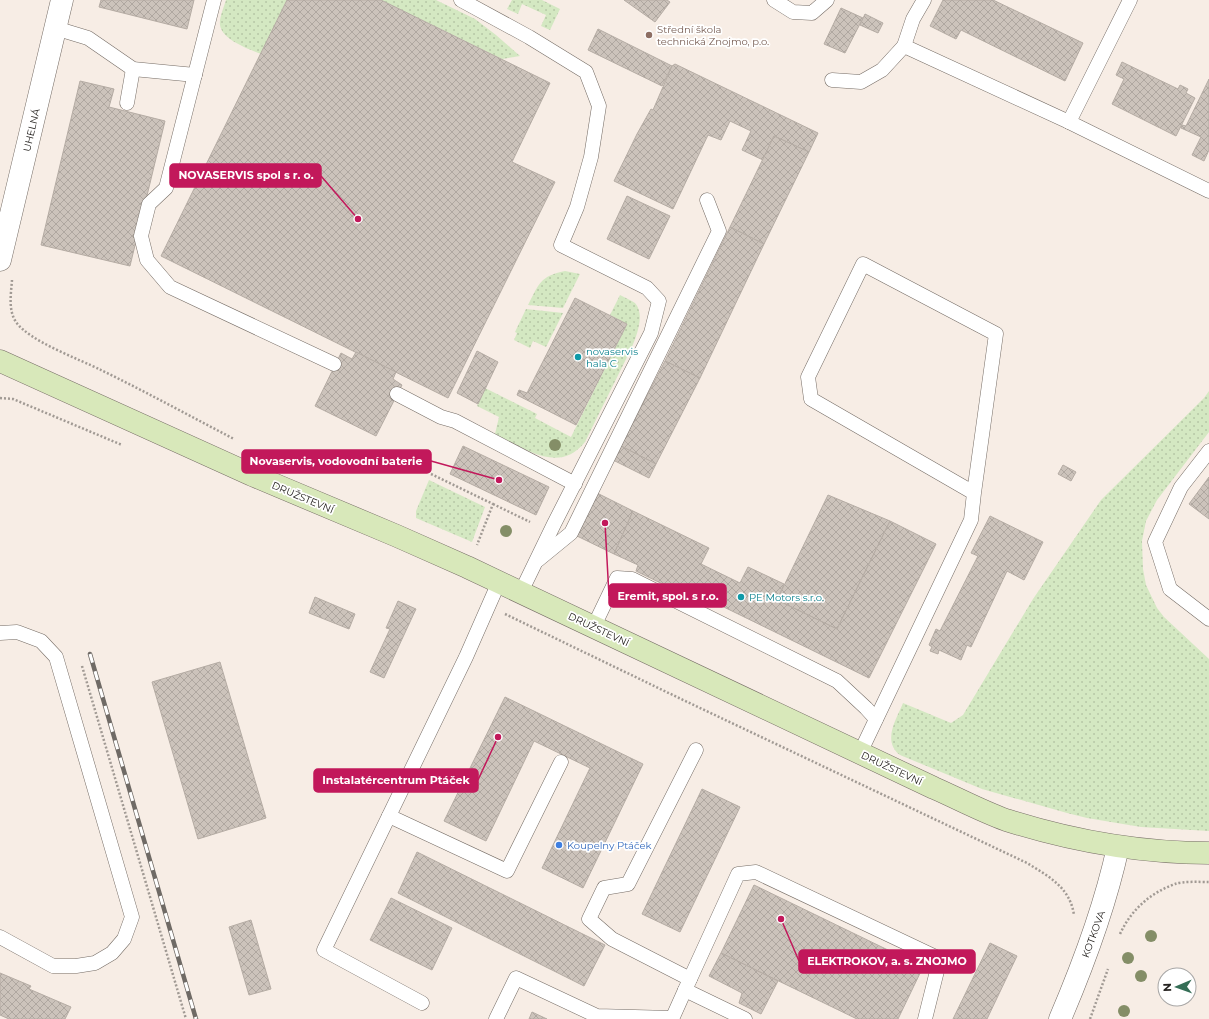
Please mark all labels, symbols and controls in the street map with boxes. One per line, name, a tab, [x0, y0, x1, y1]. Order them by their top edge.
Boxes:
place label: Střední škola technická Znojmo, p.o.	[657, 23, 769, 48]
marker: Střední škola technická Znojmo, p.o.	[644, 30, 654, 40]
street label: UHELNÁ	[20, 106, 43, 153]
callout: NOVASERVIS spol s r. o.	[170, 164, 321, 187]
text: NOVASERVIS spol s r. o.	[178, 168, 314, 182]
place label: novaservis hala C	[586, 345, 638, 370]
marker: novaservis hala C	[573, 352, 583, 362]
callout: Novaservis, vodovodní baterie	[242, 450, 431, 473]
text: Novaservis, vodovodní baterie	[250, 454, 422, 468]
street label: DRUŽSTEVNÍ	[270, 479, 337, 517]
callout: Eremit, spol. s r.o.	[609, 584, 726, 607]
text: Eremit, spol. s r.o.	[617, 589, 719, 603]
place label: PE Motors s.r.o.	[749, 591, 824, 604]
marker: PE Motors s.r.o.	[736, 592, 746, 602]
street label: DRUŽSTEVNÍ	[566, 610, 632, 650]
street label: DRUŽSTEVNÍ	[859, 749, 925, 789]
callout: Instalatércentrum Ptáček	[314, 769, 478, 792]
text: Instalatércentrum Ptáček	[322, 773, 471, 787]
place label: Koupelny Ptáček	[567, 839, 652, 852]
marker: Koupelny Ptáček	[554, 840, 564, 850]
street label: KOTKOVA	[1079, 908, 1108, 960]
callout: ELEKTROKOV, a. s. ZNOJMO	[799, 950, 975, 973]
text: ELEKTROKOV, a. s. ZNOJMO	[807, 954, 967, 968]
north arrow	[1157, 967, 1197, 1007]
text: N	[1160, 983, 1174, 992]

